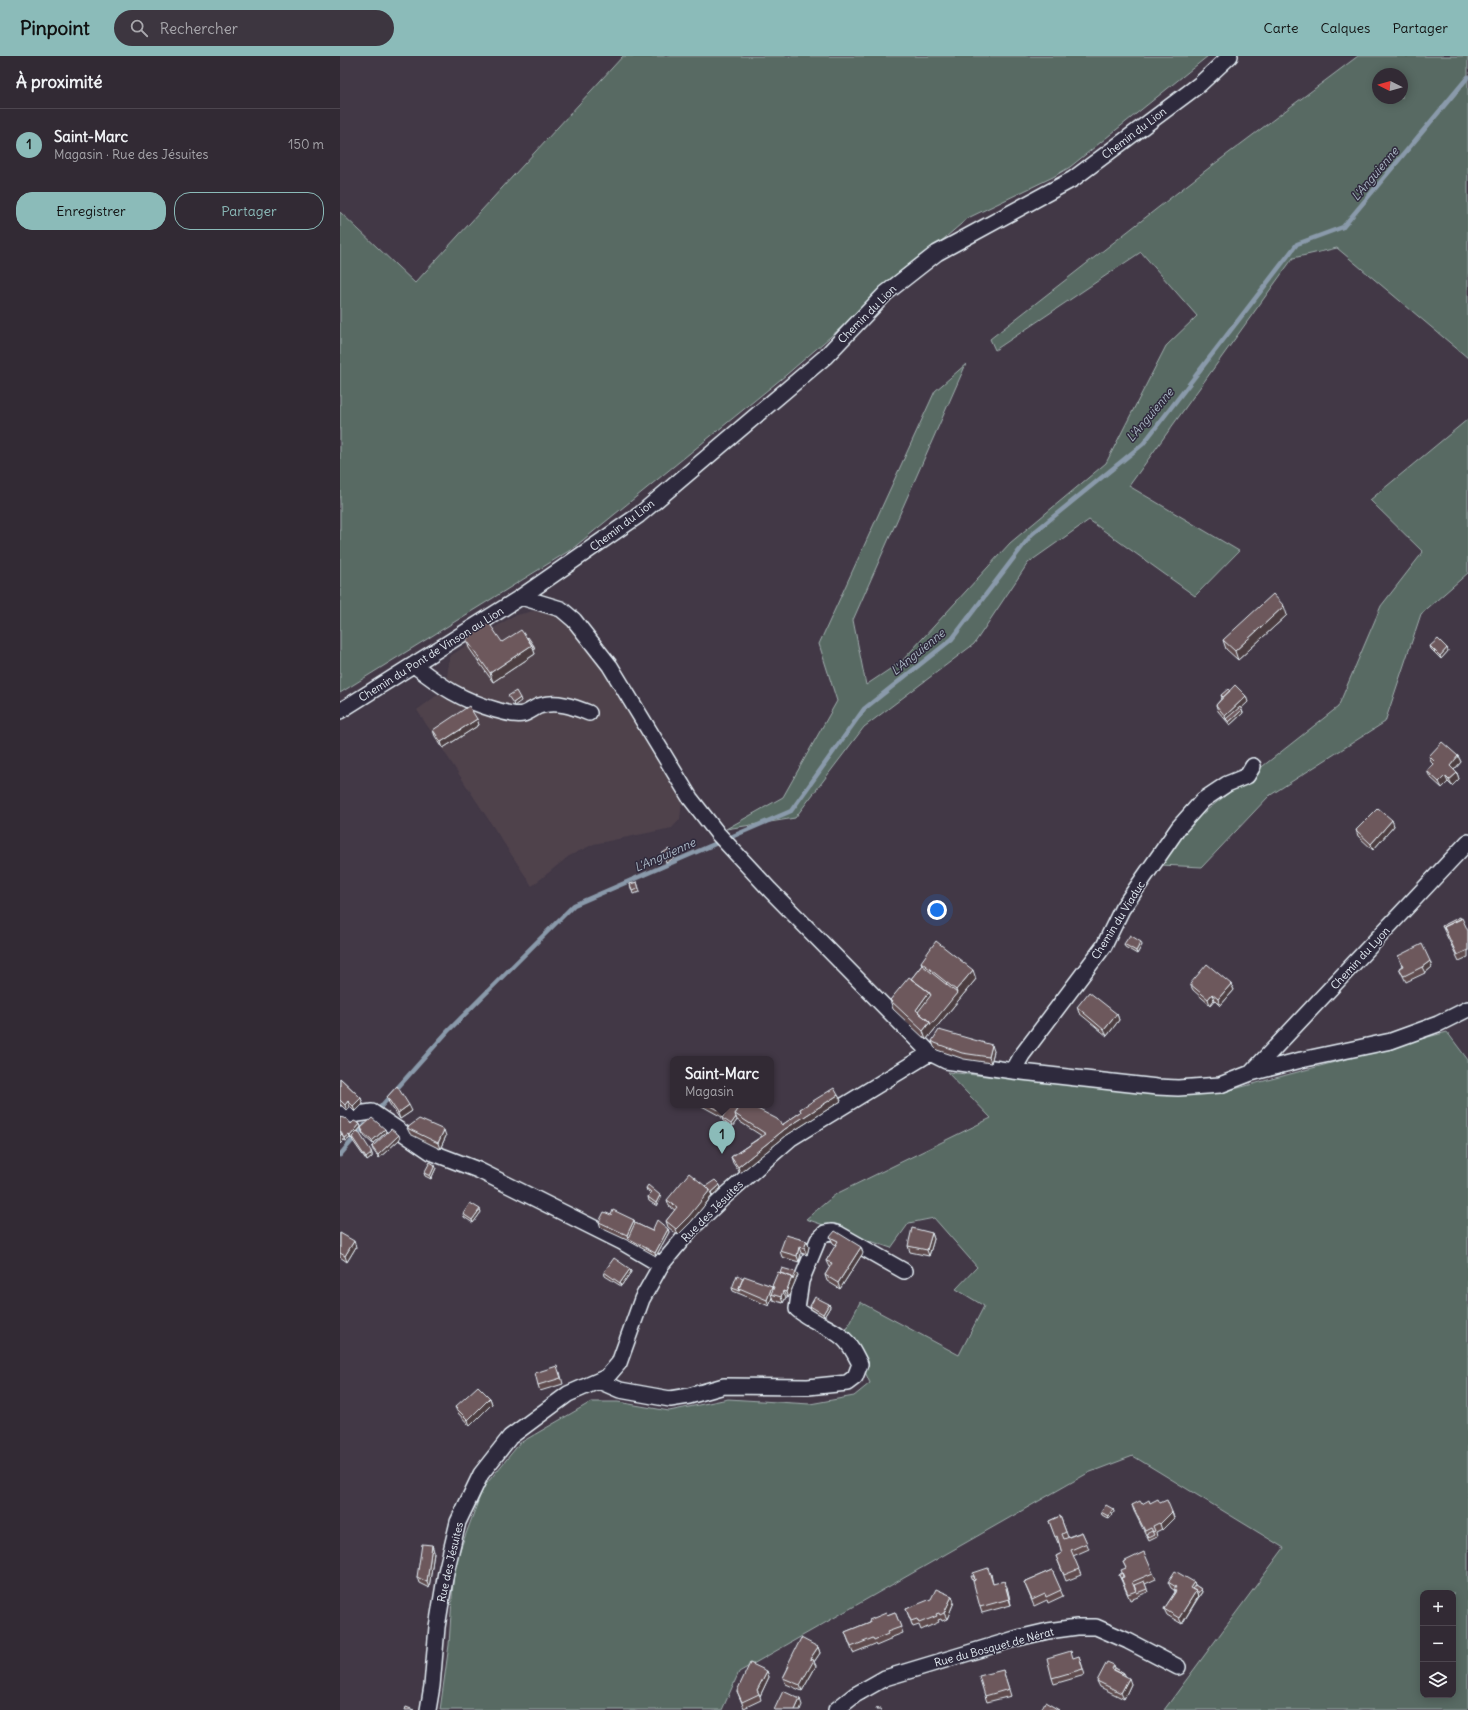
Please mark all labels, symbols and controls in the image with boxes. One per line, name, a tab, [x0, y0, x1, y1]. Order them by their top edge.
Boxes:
search box	[114, 10, 394, 46]
text: Pinpoint	[20, 16, 90, 40]
icon: search	[128, 17, 150, 39]
text: Rechercher	[160, 19, 238, 38]
text: Carte	[1264, 19, 1298, 37]
text: Calques	[1320, 19, 1370, 37]
text: Partager	[1392, 19, 1448, 37]
north arrow	[1372, 68, 1408, 104]
text: À proximité	[16, 71, 102, 93]
street label: Chemin du Lion	[1099, 104, 1169, 162]
text: Saint-Marc	[54, 127, 128, 146]
text: 1	[26, 136, 32, 153]
text: 150 m	[288, 136, 324, 153]
water label: L'Anguienne	[1348, 143, 1402, 203]
text: Magasin · Rue des Jésuites	[54, 146, 209, 163]
button: Enregistrer	[16, 192, 166, 230]
button: Partager	[174, 192, 324, 230]
street label: Chemin du Lion	[835, 282, 899, 346]
water label: L'Anguienne	[1123, 384, 1177, 444]
street label: Chemin du Lion	[587, 496, 657, 554]
street label: Chemin du Pont de Vinson au Lion	[356, 603, 506, 705]
water label: L'Anguienne	[888, 624, 949, 678]
water label: L'Anguienne	[632, 834, 699, 875]
street label: Chemin du Viaduc	[1088, 878, 1148, 962]
your location	[927, 900, 947, 920]
street label: Chemin du Lyon	[1327, 924, 1393, 992]
popup	[670, 1056, 774, 1108]
text: Saint-Marc	[685, 1064, 759, 1083]
text: Magasin	[685, 1083, 734, 1100]
pin: 1	[709, 1121, 735, 1154]
street label: Rue des Jésuites	[678, 1177, 746, 1245]
street label: Rue des Jésuites	[434, 1521, 466, 1603]
map controls	[1420, 1590, 1456, 1698]
button: +	[1420, 1590, 1456, 1626]
street label: Rue du Bosquet de Nérat	[933, 1624, 1056, 1670]
button: −	[1420, 1626, 1456, 1662]
button: layers	[1420, 1662, 1456, 1698]

